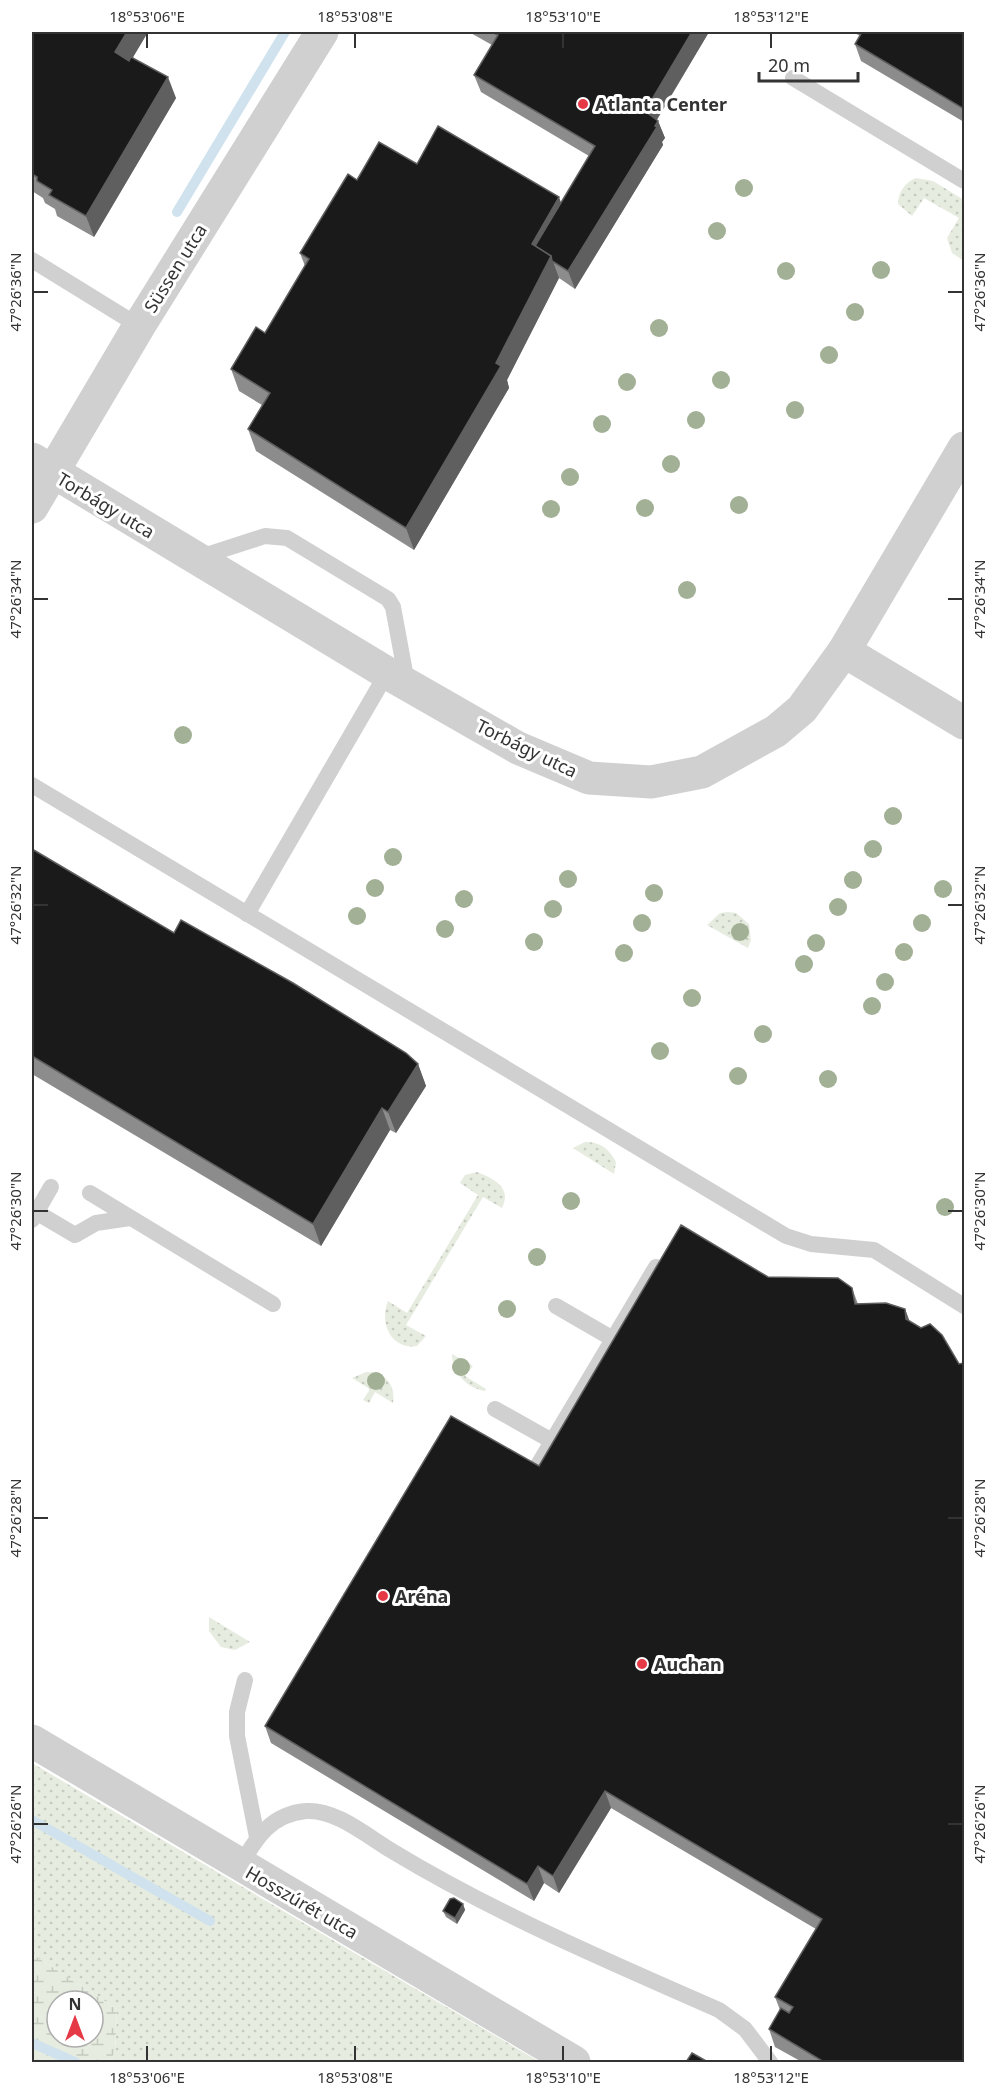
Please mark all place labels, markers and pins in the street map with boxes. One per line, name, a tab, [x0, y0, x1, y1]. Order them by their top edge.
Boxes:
place label: Atlanta Center	[595, 92, 727, 116]
marker: Atlanta Center	[576, 97, 590, 111]
place label: Aréna	[395, 1584, 448, 1608]
marker: Aréna	[376, 1589, 390, 1603]
place label: Auchan	[654, 1652, 722, 1676]
marker: Auchan	[635, 1657, 649, 1671]

